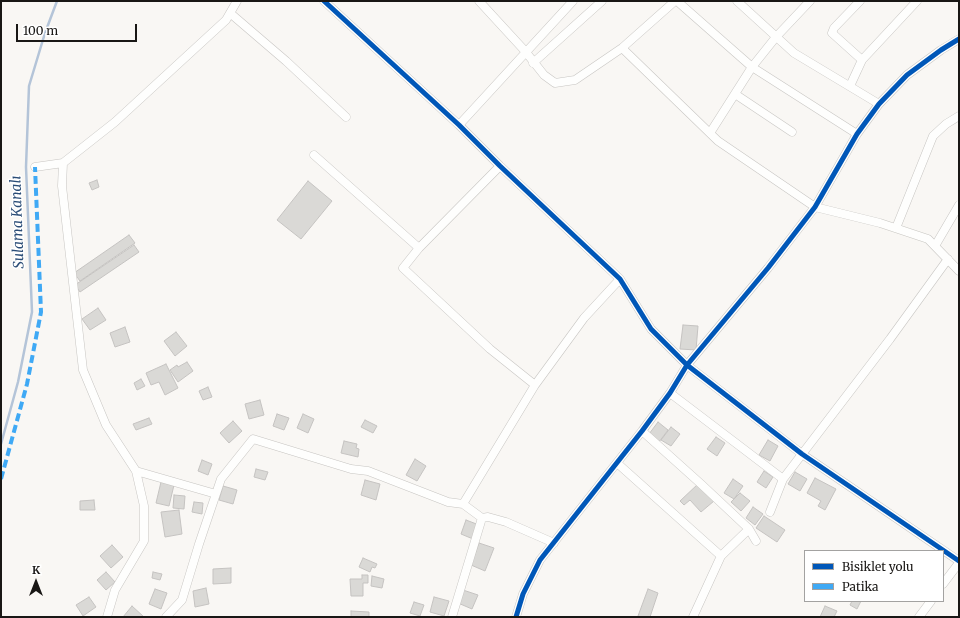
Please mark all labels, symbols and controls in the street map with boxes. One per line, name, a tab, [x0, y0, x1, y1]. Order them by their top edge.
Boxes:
scale bar	[18, 16, 139, 42]
text: 100 m	[23, 23, 58, 38]
water label: Sulama Kanalı	[8, 175, 28, 269]
legend	[804, 550, 944, 602]
text: Bisiklet yolu	[842, 559, 914, 574]
north arrow	[16, 562, 56, 602]
text: K	[32, 563, 40, 577]
text: Patika	[842, 579, 879, 594]

